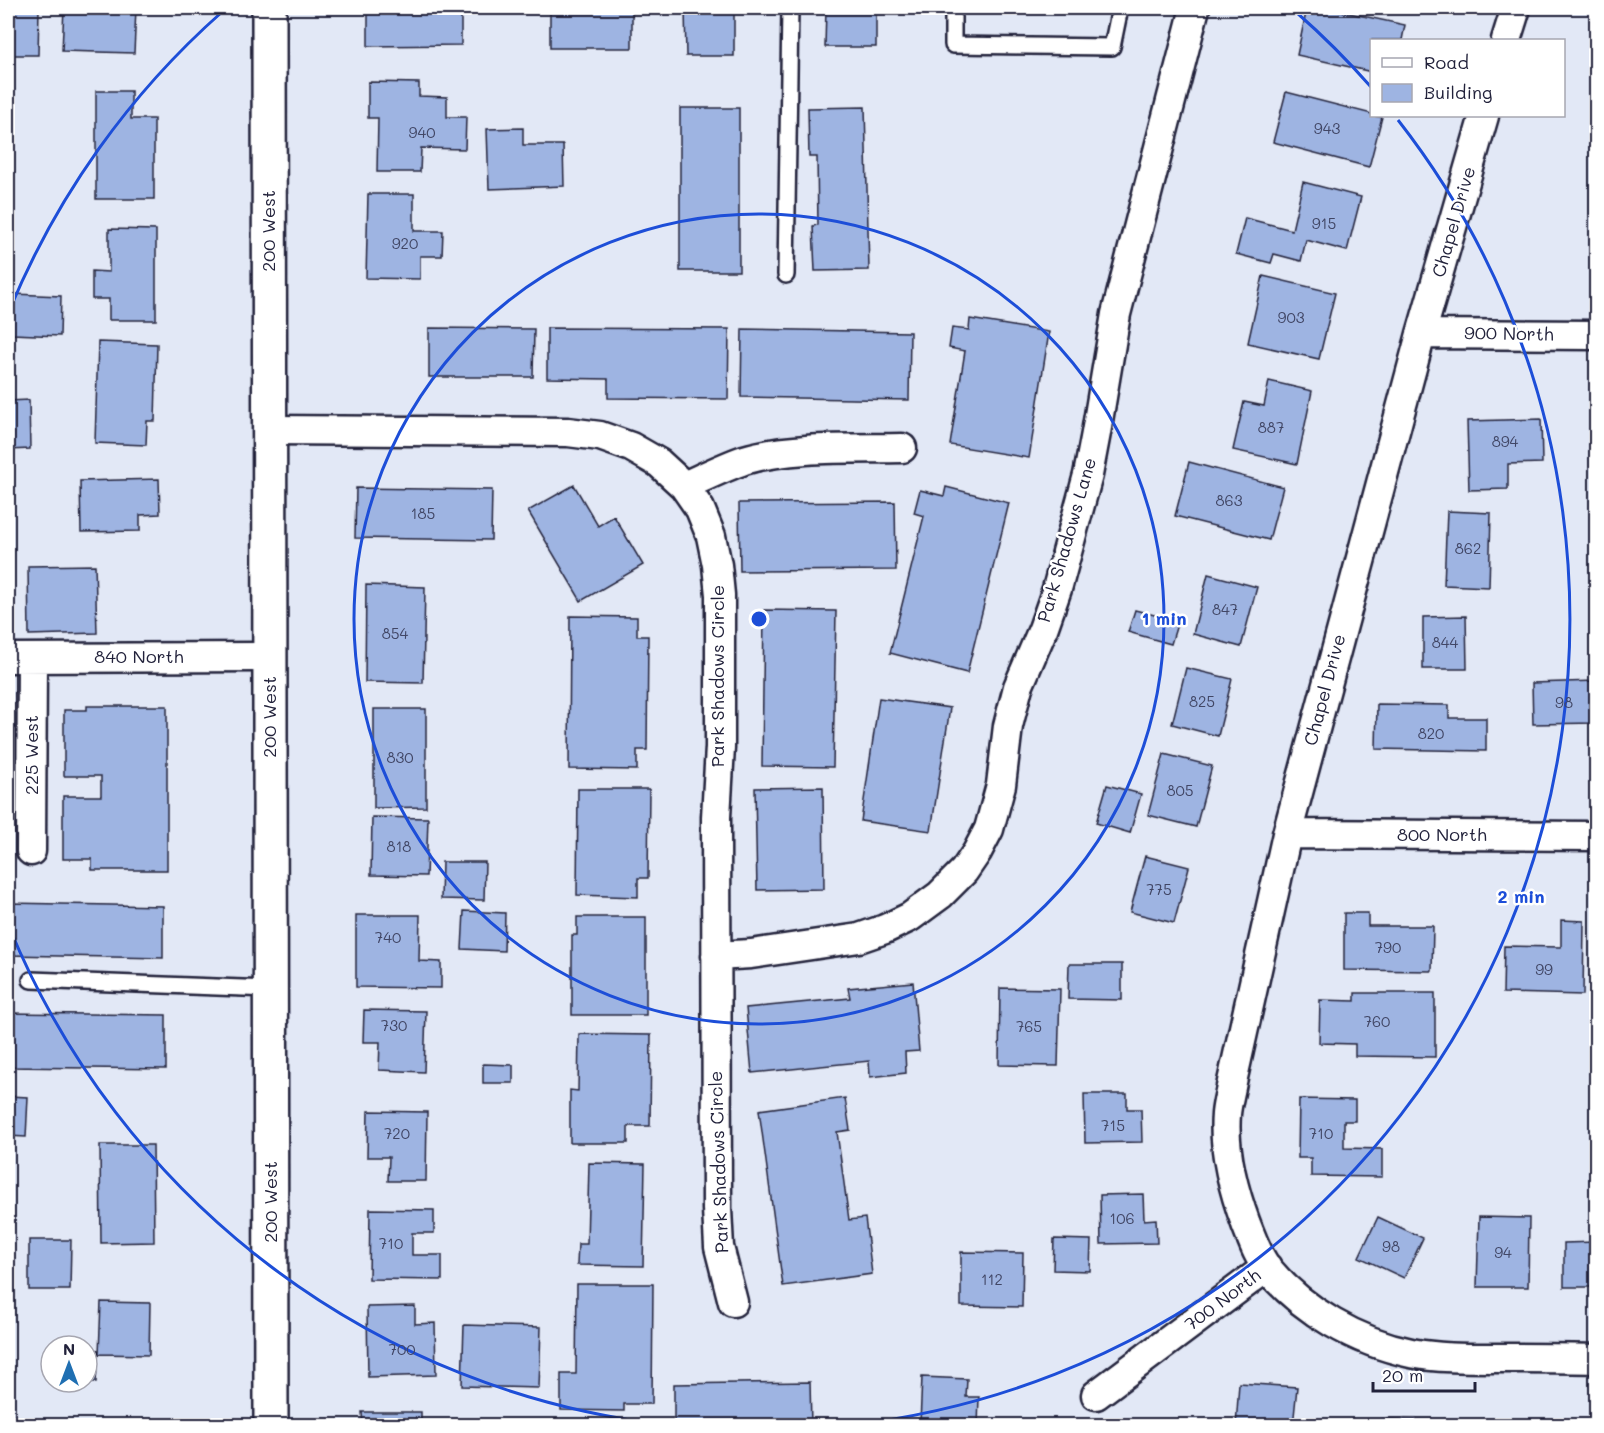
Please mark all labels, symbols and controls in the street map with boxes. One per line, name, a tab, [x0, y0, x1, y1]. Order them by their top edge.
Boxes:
legend	[1370, 39, 1565, 117]
text: Road	[1424, 50, 1469, 74]
text: Building	[1424, 80, 1492, 104]
house number: 943	[1314, 118, 1340, 138]
house number: 940	[409, 122, 435, 142]
street label: Chapel Drive	[1426, 163, 1480, 280]
street label: 200 West	[256, 190, 280, 272]
house number: 915	[1312, 213, 1336, 233]
house number: 920	[392, 233, 418, 253]
house number: 903	[1278, 307, 1305, 327]
street label: 900 North	[1464, 320, 1554, 346]
house number: 887	[1258, 417, 1284, 437]
house number: 894	[1492, 431, 1519, 451]
street label: Park Shadows Lane	[1031, 454, 1101, 625]
house number: 863	[1216, 490, 1243, 510]
house number: 185	[411, 503, 435, 523]
house number: 862	[1455, 538, 1481, 558]
street label: Park Shadows Circle	[705, 585, 729, 767]
house number: 847	[1212, 599, 1238, 619]
text: 1 min	[1141, 606, 1187, 630]
centre of rings	[749, 609, 769, 629]
house number: 854	[382, 623, 408, 643]
street label: Chapel Drive	[1298, 631, 1350, 748]
house number: 844	[1432, 632, 1459, 652]
street label: 840 North	[94, 644, 184, 668]
street label: 200 West	[257, 676, 281, 758]
house number: 825	[1189, 691, 1215, 711]
house number: 98	[1555, 692, 1573, 712]
street label: 225 West	[19, 715, 43, 795]
house number: 820	[1418, 723, 1444, 743]
house number: 830	[386, 747, 414, 767]
house number: 805	[1166, 780, 1194, 800]
street label: 800 North	[1397, 822, 1487, 846]
house number: 818	[387, 836, 411, 856]
house number: 775	[1146, 879, 1172, 899]
text: 2 min	[1497, 884, 1545, 908]
house number: 740	[375, 927, 401, 947]
house number: 790	[1375, 937, 1401, 957]
house number: 99	[1535, 959, 1553, 979]
house number: 760	[1364, 1011, 1390, 1031]
house number: 730	[381, 1015, 407, 1035]
house number: 765	[1016, 1016, 1042, 1036]
street label: Park Shadows Circle	[703, 1071, 733, 1254]
house number: 715	[1101, 1115, 1125, 1135]
house number: 720	[384, 1123, 410, 1143]
house number: 710	[1309, 1123, 1333, 1143]
street label: 200 West	[258, 1161, 282, 1243]
house number: 106	[1109, 1208, 1135, 1228]
house number: 710	[379, 1233, 403, 1253]
house number: 98	[1382, 1236, 1400, 1256]
house number: 94	[1494, 1242, 1512, 1262]
street label: 700 North	[1180, 1263, 1265, 1336]
house number: 112	[981, 1269, 1003, 1289]
north arrow	[39, 1334, 99, 1394]
text: N	[63, 1338, 75, 1359]
house number: 700	[389, 1339, 415, 1359]
scale bar	[1373, 1355, 1475, 1393]
text: 20 m	[1382, 1363, 1423, 1387]

